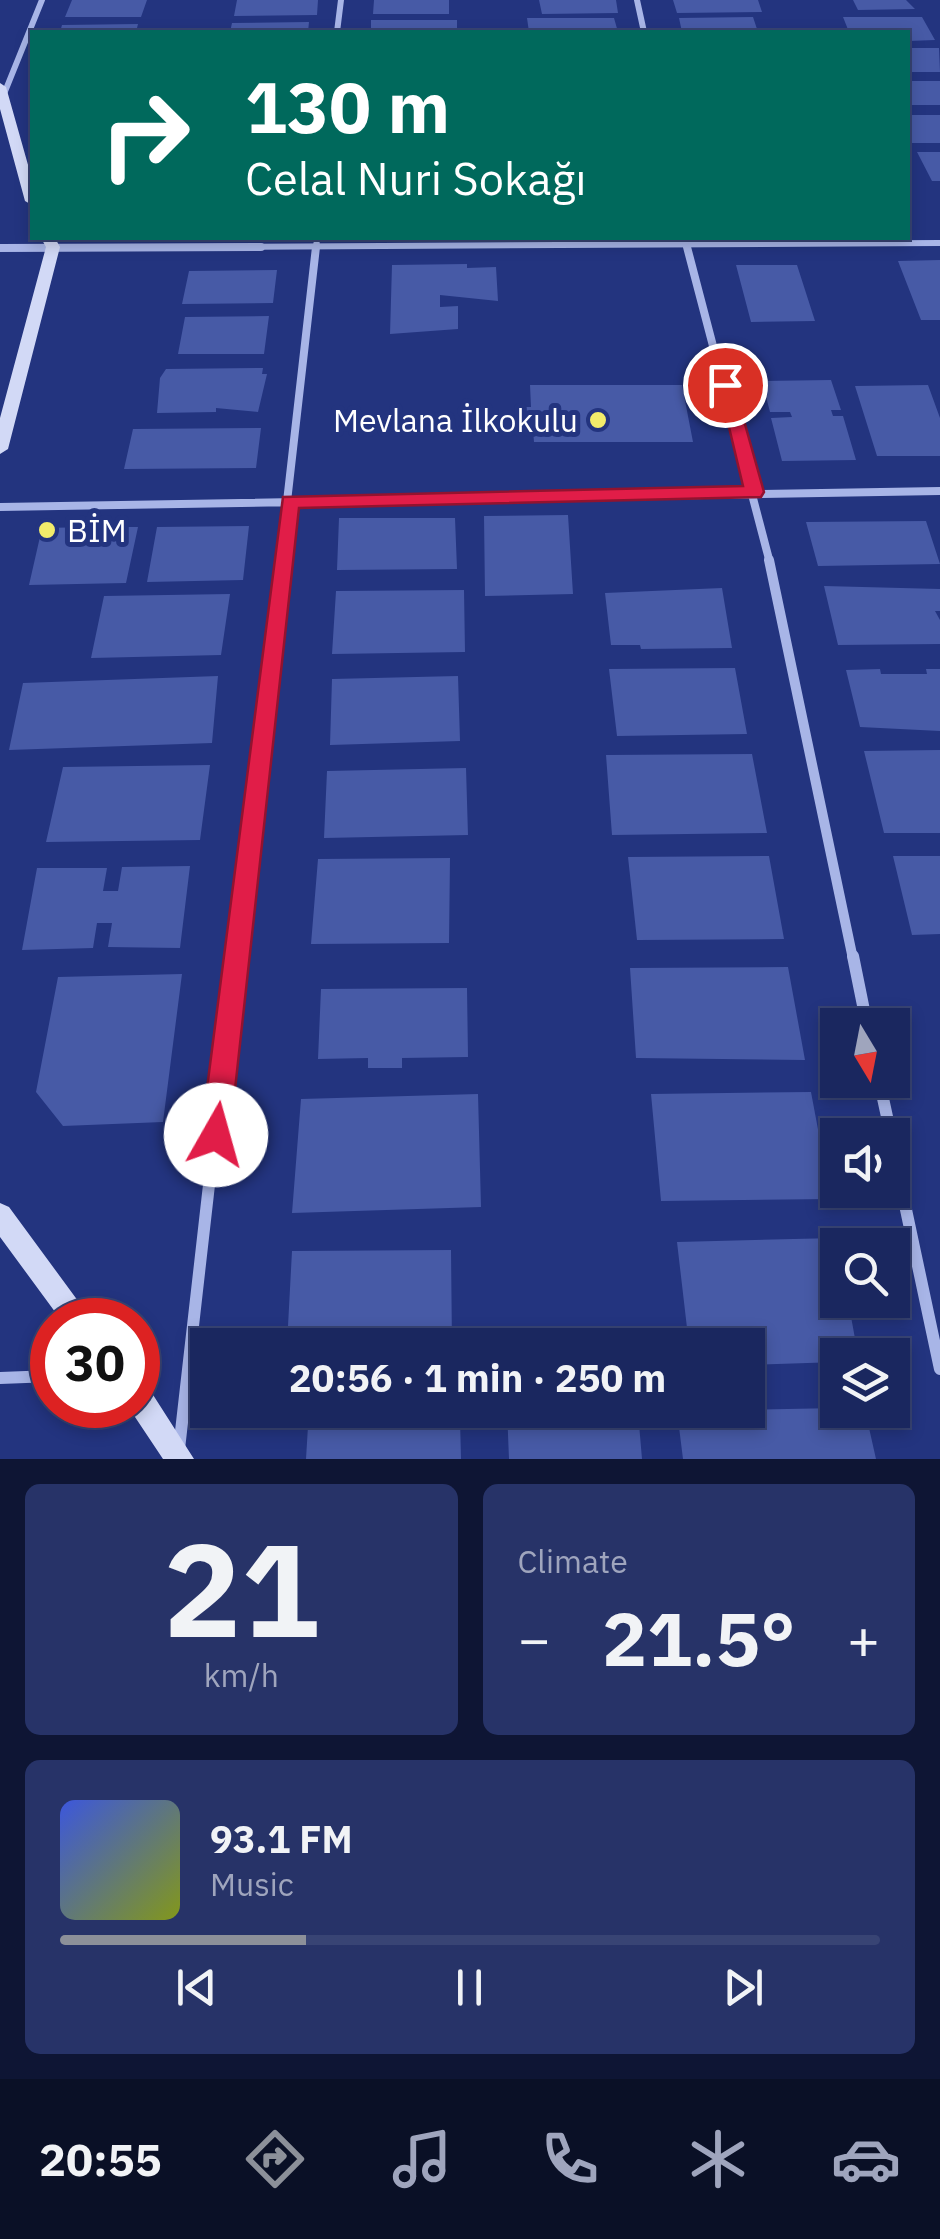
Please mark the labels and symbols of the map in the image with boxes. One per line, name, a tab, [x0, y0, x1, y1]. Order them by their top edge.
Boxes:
pin	[683, 343, 768, 428]
place label: Mevlana İlkokulu	[333, 399, 578, 441]
marker: Mevlana İlkokulu	[587, 409, 609, 431]
place label: BİM	[67, 509, 127, 551]
marker: BİM	[36, 519, 58, 541]
north arrow	[820, 1008, 910, 1098]
position arrow	[164, 1083, 268, 1187]
speed limit sign: 30	[30, 1298, 160, 1428]

